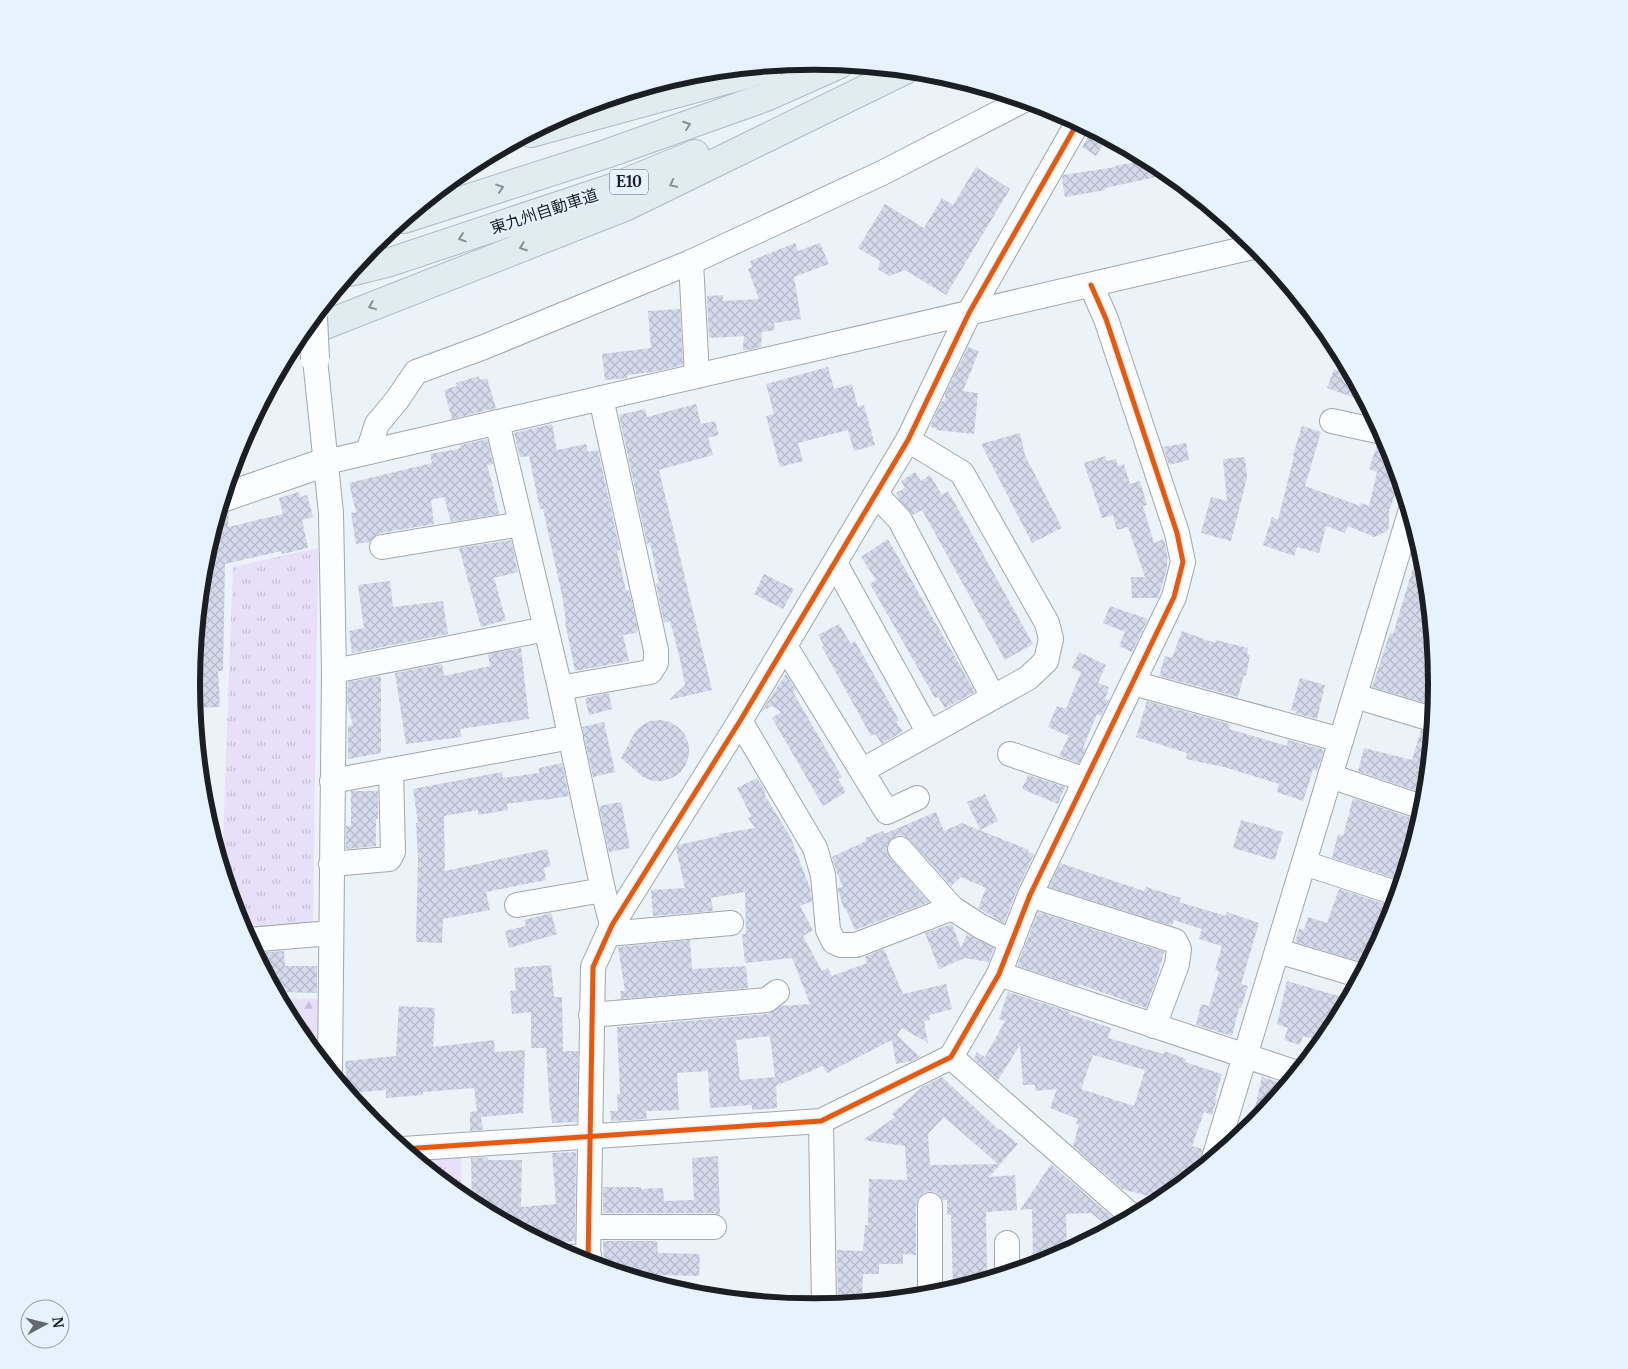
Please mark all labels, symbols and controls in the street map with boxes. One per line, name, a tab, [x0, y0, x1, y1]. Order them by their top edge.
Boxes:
one-way arrow	[683, 121, 691, 131]
road number: E10	[610, 170, 648, 194]
one-way arrow	[669, 178, 678, 188]
street label: 東九州自動車道	[488, 184, 600, 238]
one-way arrow	[496, 184, 504, 194]
one-way arrow	[458, 232, 467, 242]
one-way arrow	[519, 240, 528, 251]
one-way arrow	[368, 300, 377, 311]
north arrow	[20, 1299, 70, 1349]
text: N	[48, 1316, 68, 1329]

